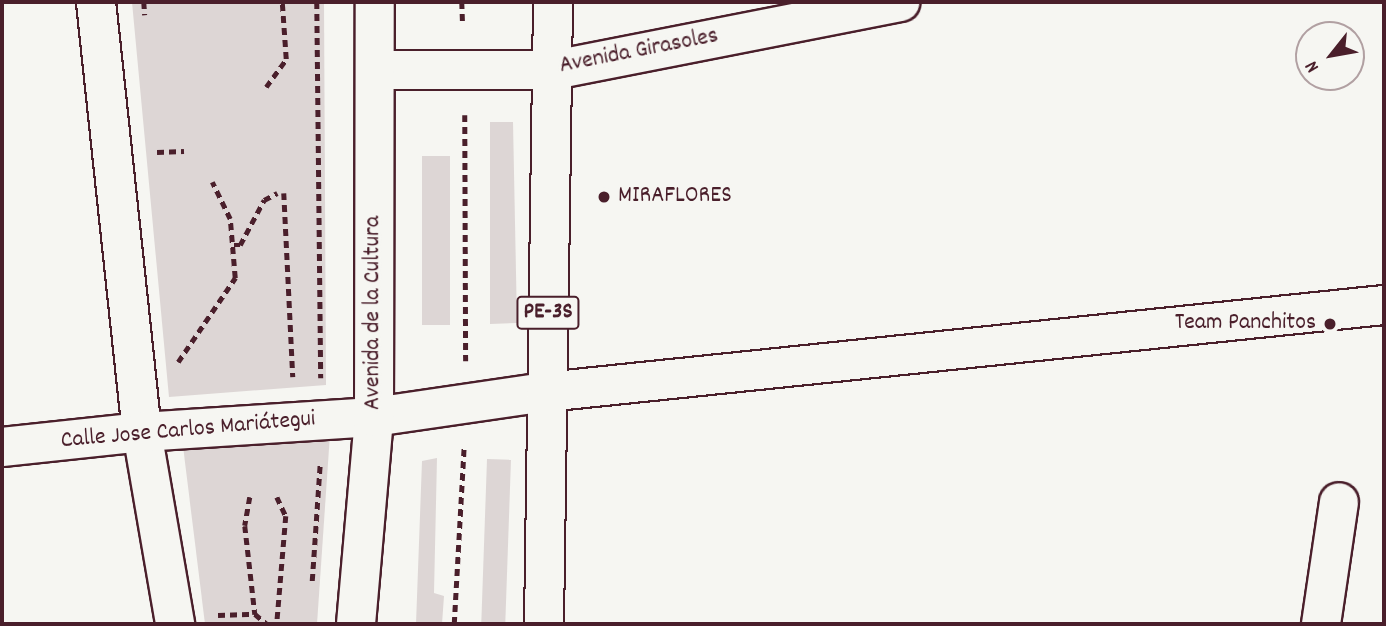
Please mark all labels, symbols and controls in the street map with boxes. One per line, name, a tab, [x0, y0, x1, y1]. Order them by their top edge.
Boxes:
north arrow	[1295, 21, 1365, 91]
street label: Avenida Girasoles	[557, 23, 721, 81]
text: N	[1299, 55, 1327, 77]
place label: MIRAFLORES	[618, 183, 732, 211]
marker: MIRAFLORES	[596, 189, 612, 205]
street label: Avenida de la Cultura	[360, 216, 388, 410]
road number: PE-3S	[515, 294, 581, 332]
place label: Team Panchitos	[1175, 310, 1316, 338]
marker: Team Panchitos	[1322, 316, 1338, 332]
street label: Calle Jose Carlos Mariátegui	[60, 406, 316, 456]

